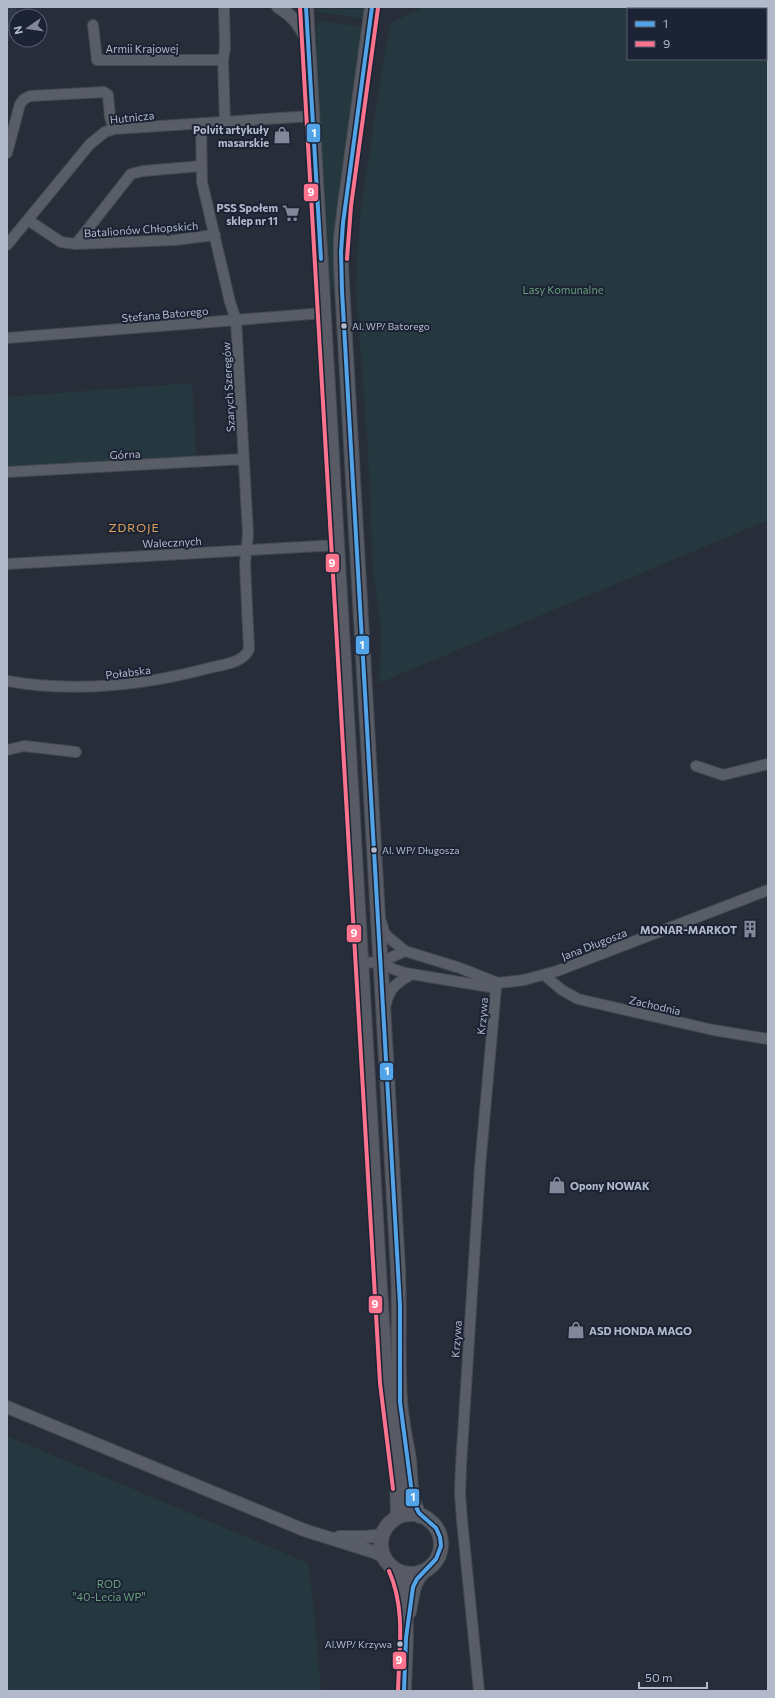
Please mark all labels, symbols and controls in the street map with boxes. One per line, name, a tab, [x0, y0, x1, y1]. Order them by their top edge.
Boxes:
north arrow	[8, 8, 48, 48]
legend	[627, 8, 767, 60]
text: 1	[663, 16, 668, 30]
text: N	[11, 25, 25, 36]
text: 9	[663, 36, 670, 50]
street label: Armii Krajowej	[105, 42, 179, 55]
street label: Hutnicza	[109, 108, 155, 126]
place label: Polvit artykuły masarskie	[193, 123, 269, 149]
line badge: 1	[306, 123, 321, 143]
shop icon: Polvit artykuły masarskie	[272, 125, 292, 145]
text: 1	[312, 126, 317, 139]
line badge: 9	[303, 183, 319, 202]
text: 9	[308, 185, 315, 198]
place label: PSS Społem sklep nr 11	[217, 201, 278, 227]
supermarket icon: PSS Społem sklep nr 11	[281, 203, 301, 223]
street label: Batalionów Chłopskich	[83, 219, 199, 239]
park label: Lasy Komunalne	[522, 283, 604, 296]
street label: Stefana Batorego	[121, 304, 209, 324]
place label: Al. WP/ Batorego	[352, 320, 430, 332]
marker: Al. WP/ Batorego	[339, 321, 349, 331]
street label: Szarych Szeregów	[219, 341, 237, 432]
street label: Górna	[109, 447, 141, 461]
district label: ZDROJE	[108, 520, 160, 535]
street label: Walecznych	[142, 534, 202, 550]
line badge: 9	[325, 553, 340, 573]
text: 9	[329, 556, 336, 569]
line badge: 1	[355, 635, 370, 655]
text: 1	[360, 638, 365, 651]
street label: Połabska	[105, 663, 151, 681]
place label: Al. WP/ Długosza	[382, 844, 460, 856]
marker: Al. WP/ Długosza	[369, 845, 379, 855]
building icon: MONAR-MARKOT	[740, 919, 760, 939]
place label: MONAR-MARKOT	[640, 923, 737, 936]
line badge: 9	[346, 924, 362, 943]
text: 9	[351, 926, 358, 939]
street label: Jana Długosza	[559, 926, 629, 963]
street label: Zachodnia	[628, 993, 682, 1017]
street label: Krzywa	[474, 997, 490, 1035]
line badge: 1	[379, 1062, 394, 1081]
text: 1	[385, 1064, 390, 1077]
shop icon: Opony NOWAK	[547, 1175, 567, 1195]
place label: Opony NOWAK	[570, 1179, 650, 1192]
line badge: 9	[368, 1295, 383, 1314]
text: 9	[372, 1297, 379, 1310]
street label: Krzywa	[448, 1320, 464, 1358]
shop icon: ASD HONDA MAGO	[566, 1320, 586, 1340]
place label: ASD HONDA MAGO	[589, 1324, 692, 1337]
line badge: 1	[405, 1488, 420, 1507]
text: 1	[411, 1490, 416, 1503]
park label: ROD "40-Lecia WP"	[73, 1577, 145, 1603]
place label: Al.WP/ Krzywa	[325, 1638, 392, 1650]
marker: Al.WP/ Krzywa	[395, 1639, 405, 1649]
line badge: 9	[392, 1651, 407, 1670]
text: 9	[396, 1653, 403, 1666]
scale bar	[639, 1664, 707, 1690]
text: 50 m	[645, 1670, 673, 1684]

